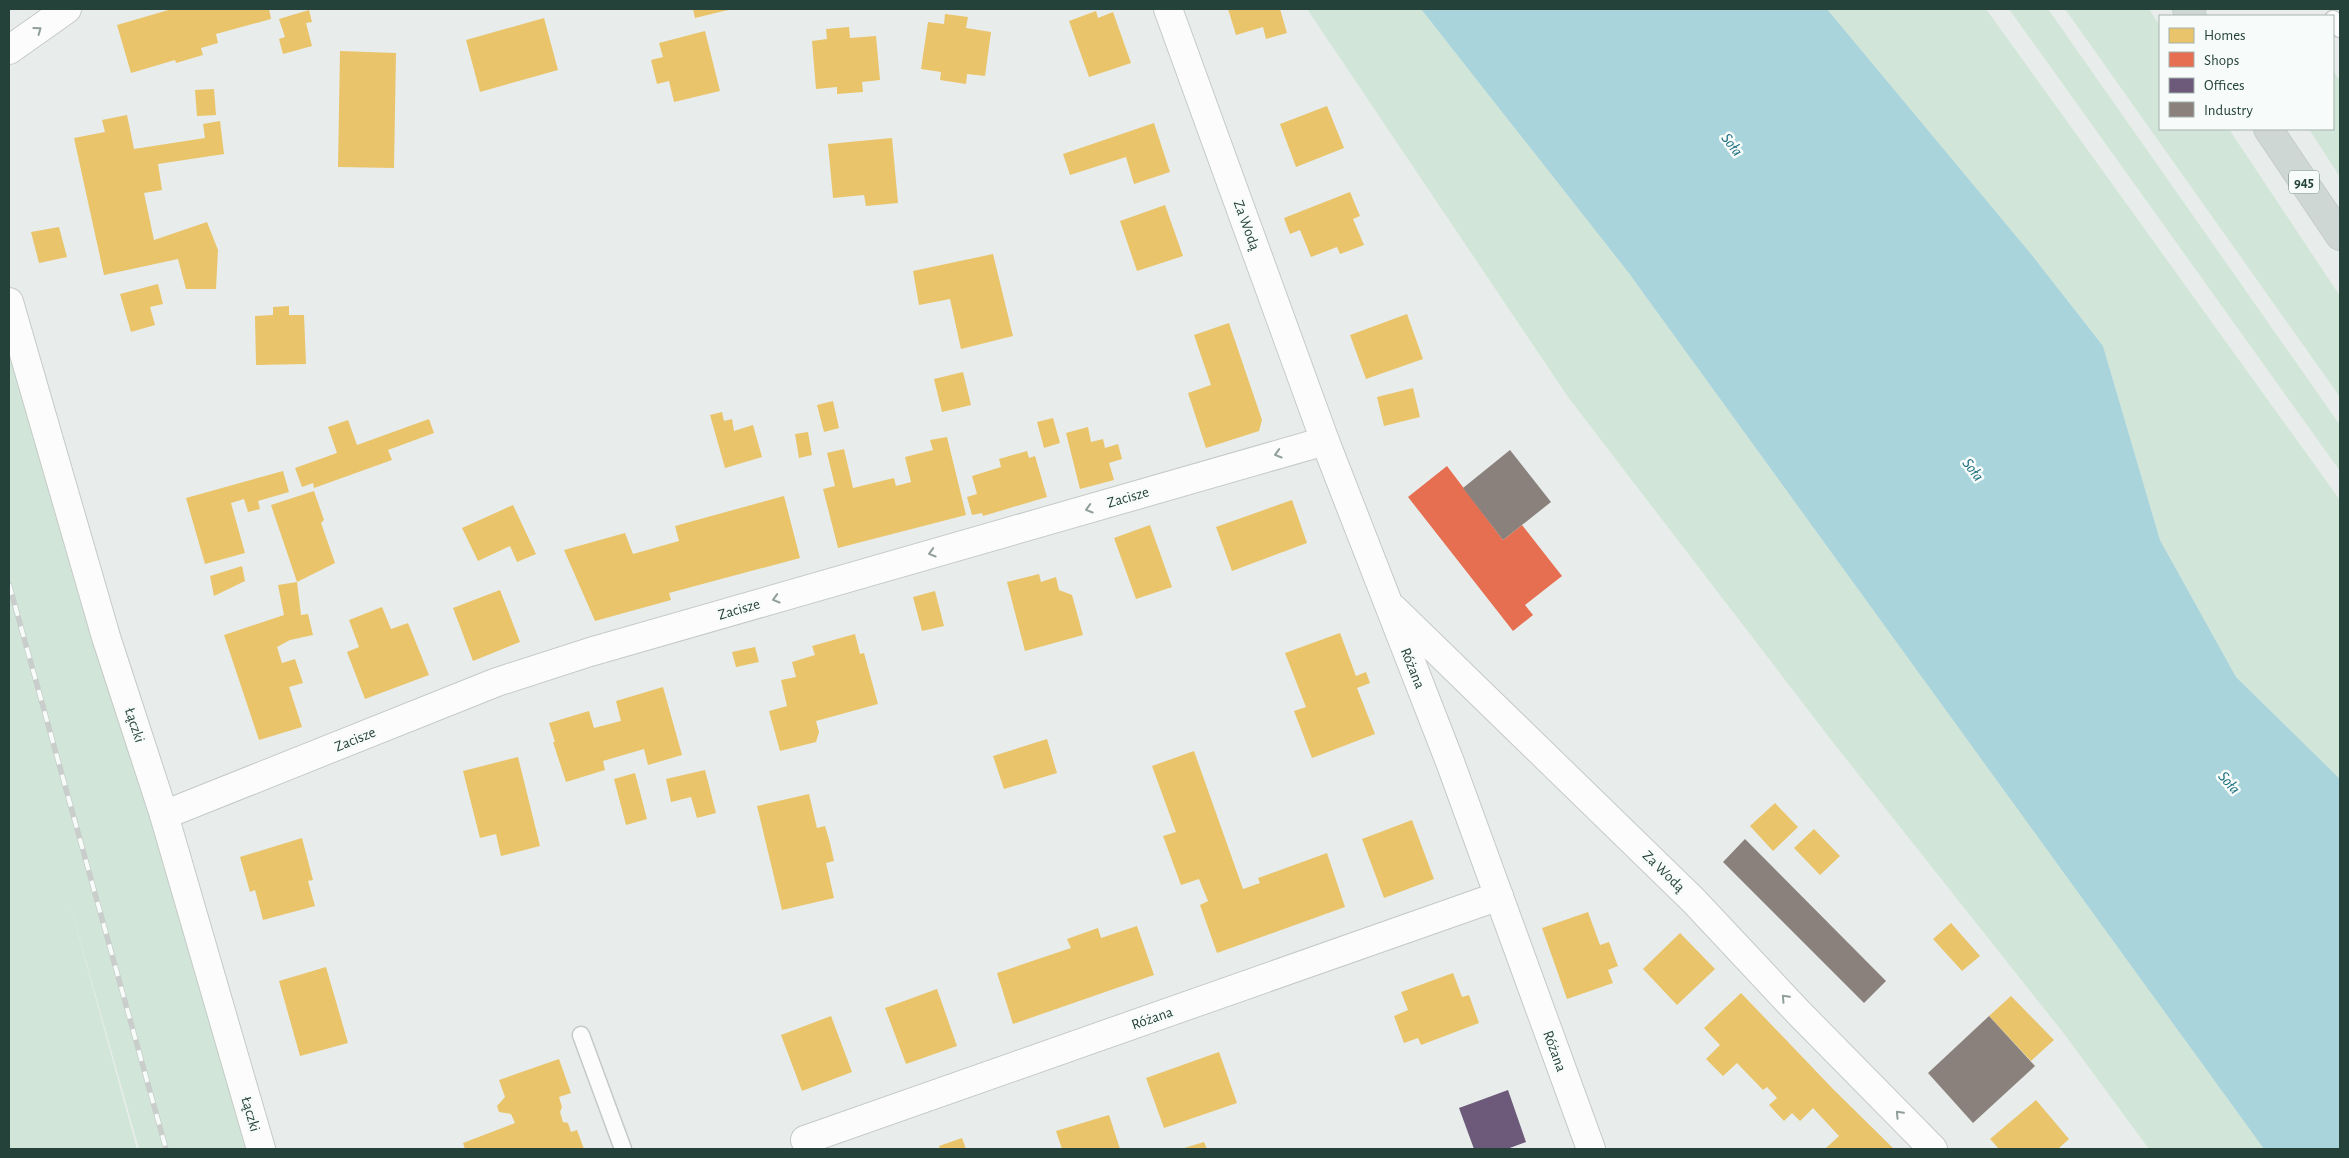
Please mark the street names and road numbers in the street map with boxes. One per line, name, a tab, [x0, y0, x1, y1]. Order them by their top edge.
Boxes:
road number: 945	[2289, 170, 2319, 193]
street label: Za Wodą	[1231, 198, 1263, 252]
street label: Zacisze	[1106, 484, 1151, 511]
street label: Zacisze	[717, 596, 762, 623]
street label: Różana	[1398, 646, 1427, 691]
street label: Łączki	[122, 706, 147, 744]
street label: Zacisze	[333, 724, 378, 754]
street label: Za Wodą	[1640, 848, 1688, 895]
street label: Różana	[1130, 1004, 1175, 1032]
street label: Różana	[1540, 1029, 1569, 1074]
street label: Łączki	[238, 1095, 263, 1133]

